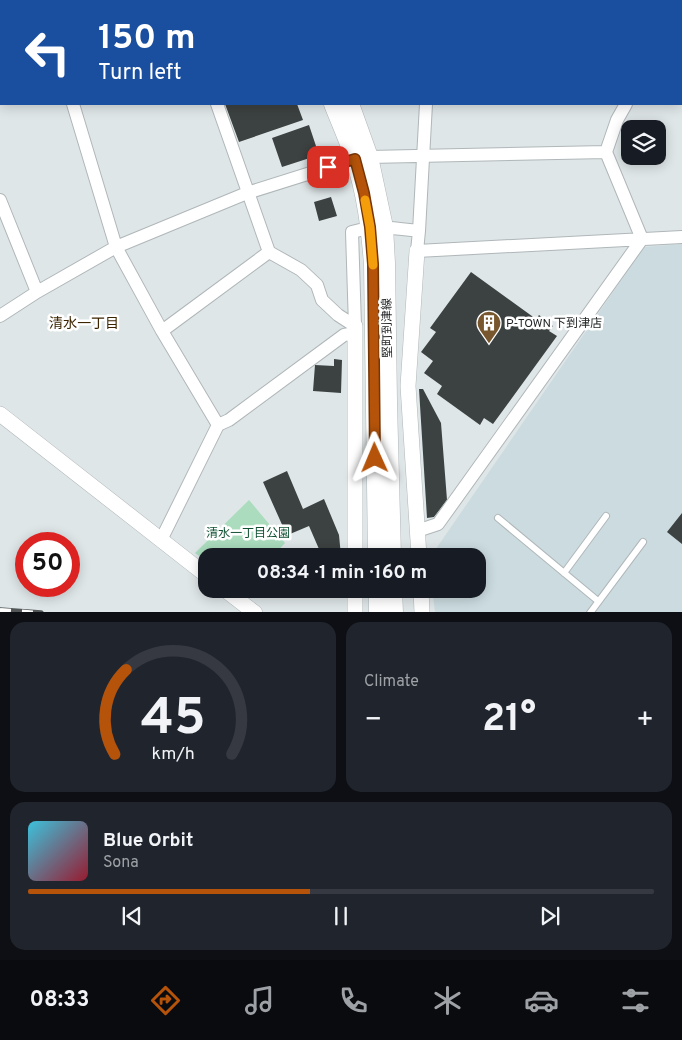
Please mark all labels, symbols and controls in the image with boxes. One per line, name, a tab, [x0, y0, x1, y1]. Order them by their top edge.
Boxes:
text: 150 m	[98, 17, 196, 61]
icon: left	[15, 20, 80, 85]
text: Turn left	[98, 60, 181, 87]
map controls	[621, 120, 666, 165]
button: layers	[621, 120, 666, 165]
pin	[307, 146, 349, 188]
icon: arrive	[314, 153, 342, 181]
street label: 堅町到津線	[379, 298, 397, 358]
building icon: P-TOWN 下到津店	[476, 310, 502, 344]
district label: 清水一丁目	[49, 316, 119, 333]
place label: P-TOWN 下到津店	[506, 316, 602, 332]
position arrow	[348, 431, 400, 483]
park label: 清水一丁目公園	[206, 526, 290, 542]
speed limit sign: 50	[15, 532, 80, 597]
text: 08:34 · 1 min · 160 m	[257, 561, 427, 585]
text: Climate	[364, 672, 419, 692]
text: 45	[140, 687, 206, 753]
text: 21°	[482, 696, 536, 745]
text: −	[364, 703, 382, 739]
text: +	[636, 703, 654, 739]
text: km/h	[151, 743, 195, 766]
text: Blue Orbit	[103, 829, 193, 853]
text: Sona	[103, 853, 139, 873]
icon: previous	[118, 902, 146, 930]
icon: pause	[327, 902, 355, 930]
icon: next	[536, 902, 564, 930]
icon: directions	[148, 983, 183, 1018]
icon: music	[242, 983, 277, 1018]
icon: phone	[336, 983, 371, 1018]
icon: climate	[430, 983, 465, 1018]
icon: car	[524, 983, 559, 1018]
icon: filters	[618, 983, 653, 1018]
text: 08:33	[29, 987, 89, 1014]

